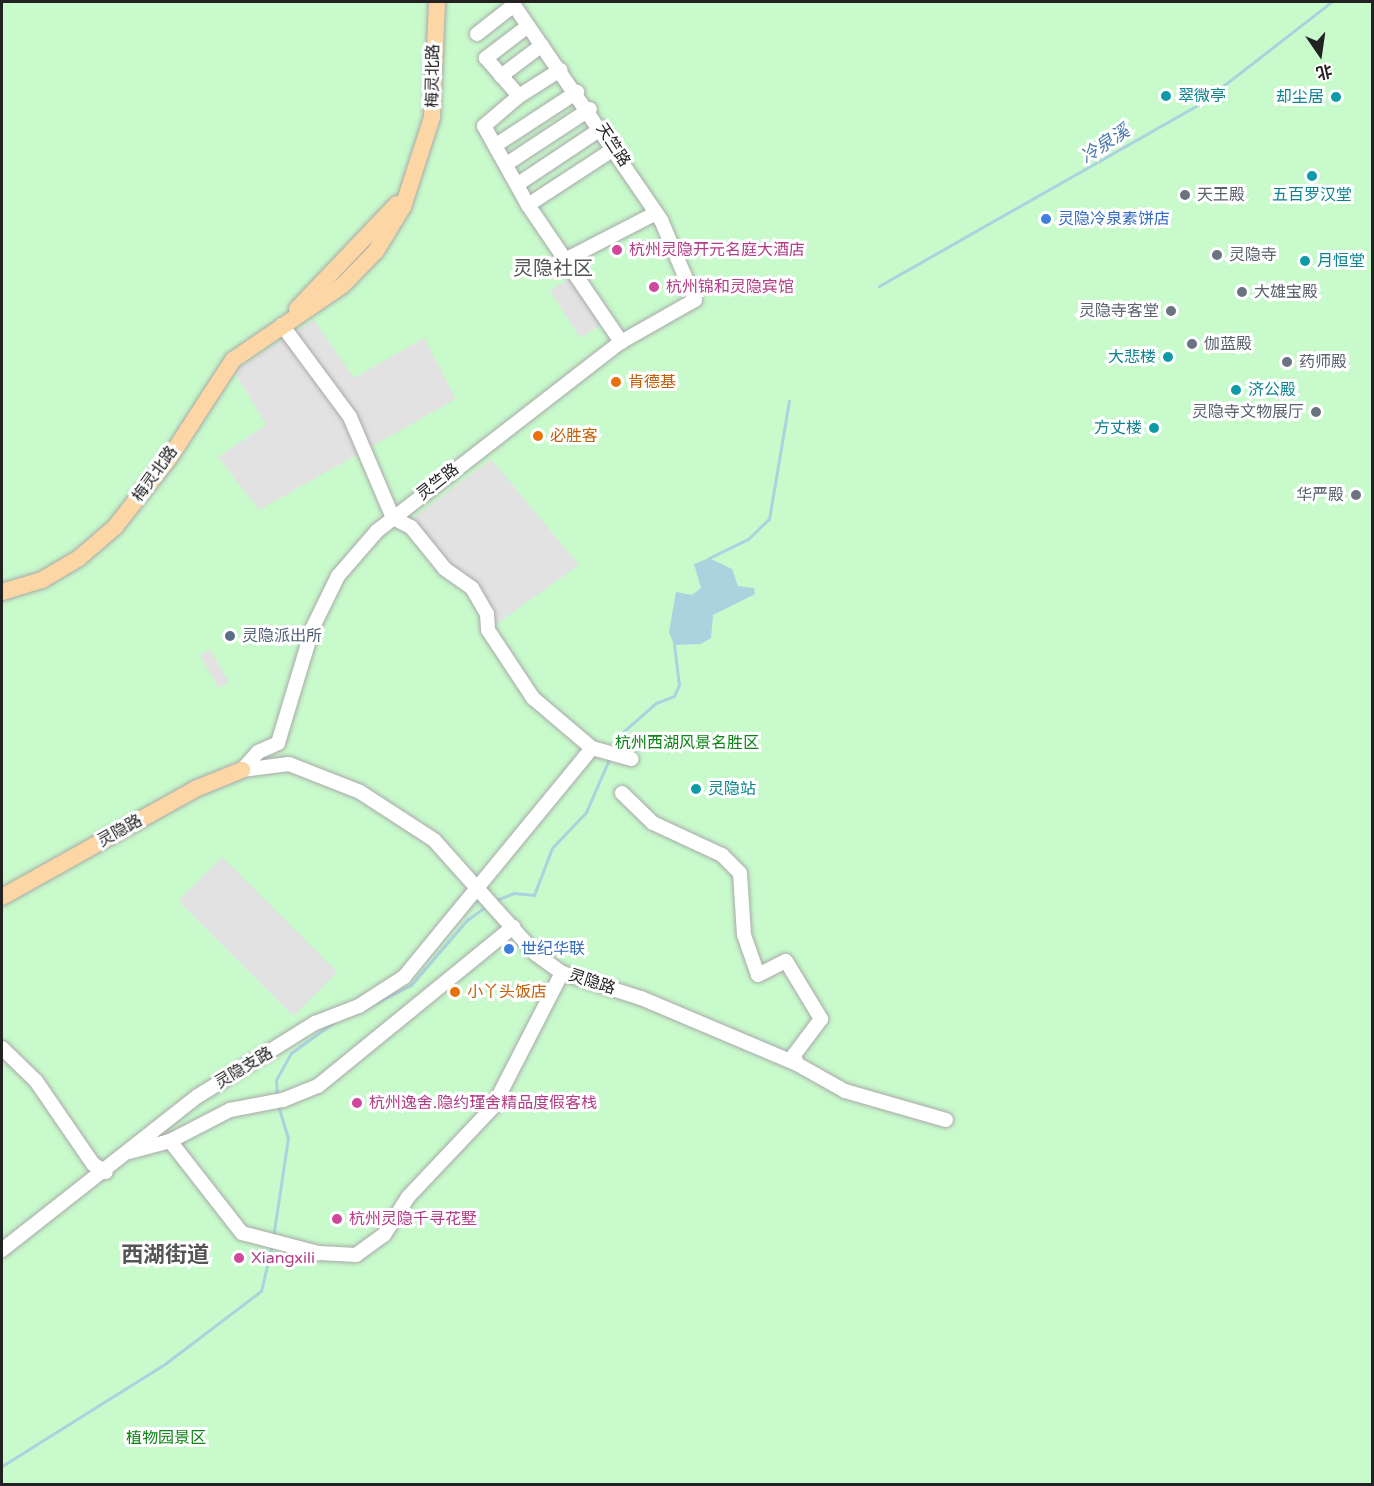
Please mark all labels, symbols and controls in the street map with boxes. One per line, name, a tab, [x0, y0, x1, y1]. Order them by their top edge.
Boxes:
north arrow	[1290, 24, 1350, 84]
street label: 梅灵北路	[423, 44, 443, 108]
text: 北	[1314, 60, 1334, 83]
place label: 翠微亭	[1178, 86, 1226, 106]
place label: 却尘居	[1276, 87, 1324, 107]
marker: 翠微亭	[1159, 89, 1173, 103]
marker: 却尘居	[1329, 90, 1343, 104]
street label: 天竺路	[592, 120, 634, 170]
water label: 冷泉溪	[1076, 120, 1134, 168]
marker: 五百罗汉堂	[1305, 169, 1319, 183]
place label: 天王殿	[1197, 185, 1245, 205]
place label: 五百罗汉堂	[1272, 185, 1352, 205]
marker: 天王殿	[1178, 188, 1192, 202]
place label: 灵隐冷泉素饼店	[1058, 209, 1170, 229]
marker: 灵隐冷泉素饼店	[1039, 212, 1053, 226]
place label: 杭州灵隐开元名庭大酒店	[629, 240, 805, 260]
marker: 杭州灵隐开元名庭大酒店	[610, 243, 624, 257]
place label: 灵隐寺	[1229, 245, 1277, 265]
marker: 灵隐寺	[1210, 248, 1224, 262]
place label: 月恒堂	[1317, 251, 1365, 271]
marker: 月恒堂	[1298, 254, 1312, 268]
district label: 灵隐社区	[513, 257, 593, 281]
place label: 杭州锦和灵隐宾馆	[666, 277, 794, 297]
marker: 杭州锦和灵隐宾馆	[647, 280, 661, 294]
place label: 大雄宝殿	[1254, 282, 1318, 302]
marker: 大雄宝殿	[1235, 285, 1249, 299]
place label: 灵隐寺客堂	[1079, 301, 1159, 321]
marker: 灵隐寺客堂	[1164, 304, 1178, 318]
place label: 伽蓝殿	[1204, 334, 1252, 354]
marker: 伽蓝殿	[1185, 337, 1199, 351]
place label: 大悲楼	[1108, 347, 1156, 367]
marker: 大悲楼	[1161, 350, 1175, 364]
place label: 药师殿	[1299, 352, 1347, 372]
marker: 药师殿	[1280, 355, 1294, 369]
place label: 肯德基	[628, 372, 676, 392]
marker: 肯德基	[609, 375, 623, 389]
place label: 济公殿	[1248, 380, 1296, 400]
marker: 济公殿	[1229, 383, 1243, 397]
place label: 灵隐寺文物展厅	[1192, 402, 1304, 422]
marker: 灵隐寺文物展厅	[1309, 405, 1323, 419]
place label: 方丈楼	[1094, 418, 1142, 438]
marker: 方丈楼	[1147, 421, 1161, 435]
place label: 必胜客	[550, 426, 598, 446]
marker: 必胜客	[531, 429, 545, 443]
street label: 梅灵北路	[128, 442, 182, 506]
street label: 灵竺路	[413, 460, 463, 504]
place label: 华严殿	[1296, 485, 1344, 505]
marker: 华严殿	[1349, 488, 1363, 502]
place label: 灵隐派出所	[242, 626, 322, 646]
marker: 灵隐派出所	[223, 629, 237, 643]
park label: 杭州西湖风景名胜区	[615, 733, 759, 753]
place label: 灵隐站	[708, 779, 756, 799]
marker: 灵隐站	[689, 782, 703, 796]
street label: 灵隐路	[94, 811, 146, 851]
place label: 世纪华联	[521, 939, 585, 959]
marker: 世纪华联	[502, 942, 516, 956]
street label: 灵隐路	[566, 965, 618, 999]
place label: 小丫头饭店	[467, 982, 547, 1002]
marker: 小丫头饭店	[448, 985, 462, 999]
street label: 灵隐支路	[212, 1043, 276, 1093]
place label: 杭州逸舍.隐约瑾舍精品度假客栈	[369, 1093, 597, 1113]
marker: 杭州逸舍.隐约瑾舍精品度假客栈	[350, 1096, 364, 1110]
place label: 杭州灵隐千寻花墅	[349, 1209, 477, 1229]
marker: 杭州灵隐千寻花墅	[330, 1212, 344, 1226]
district label: 西湖街道	[121, 1243, 209, 1269]
place label: Xiangxili	[251, 1248, 315, 1268]
marker: Xiangxili	[232, 1251, 246, 1265]
park label: 植物园景区	[126, 1428, 206, 1448]

